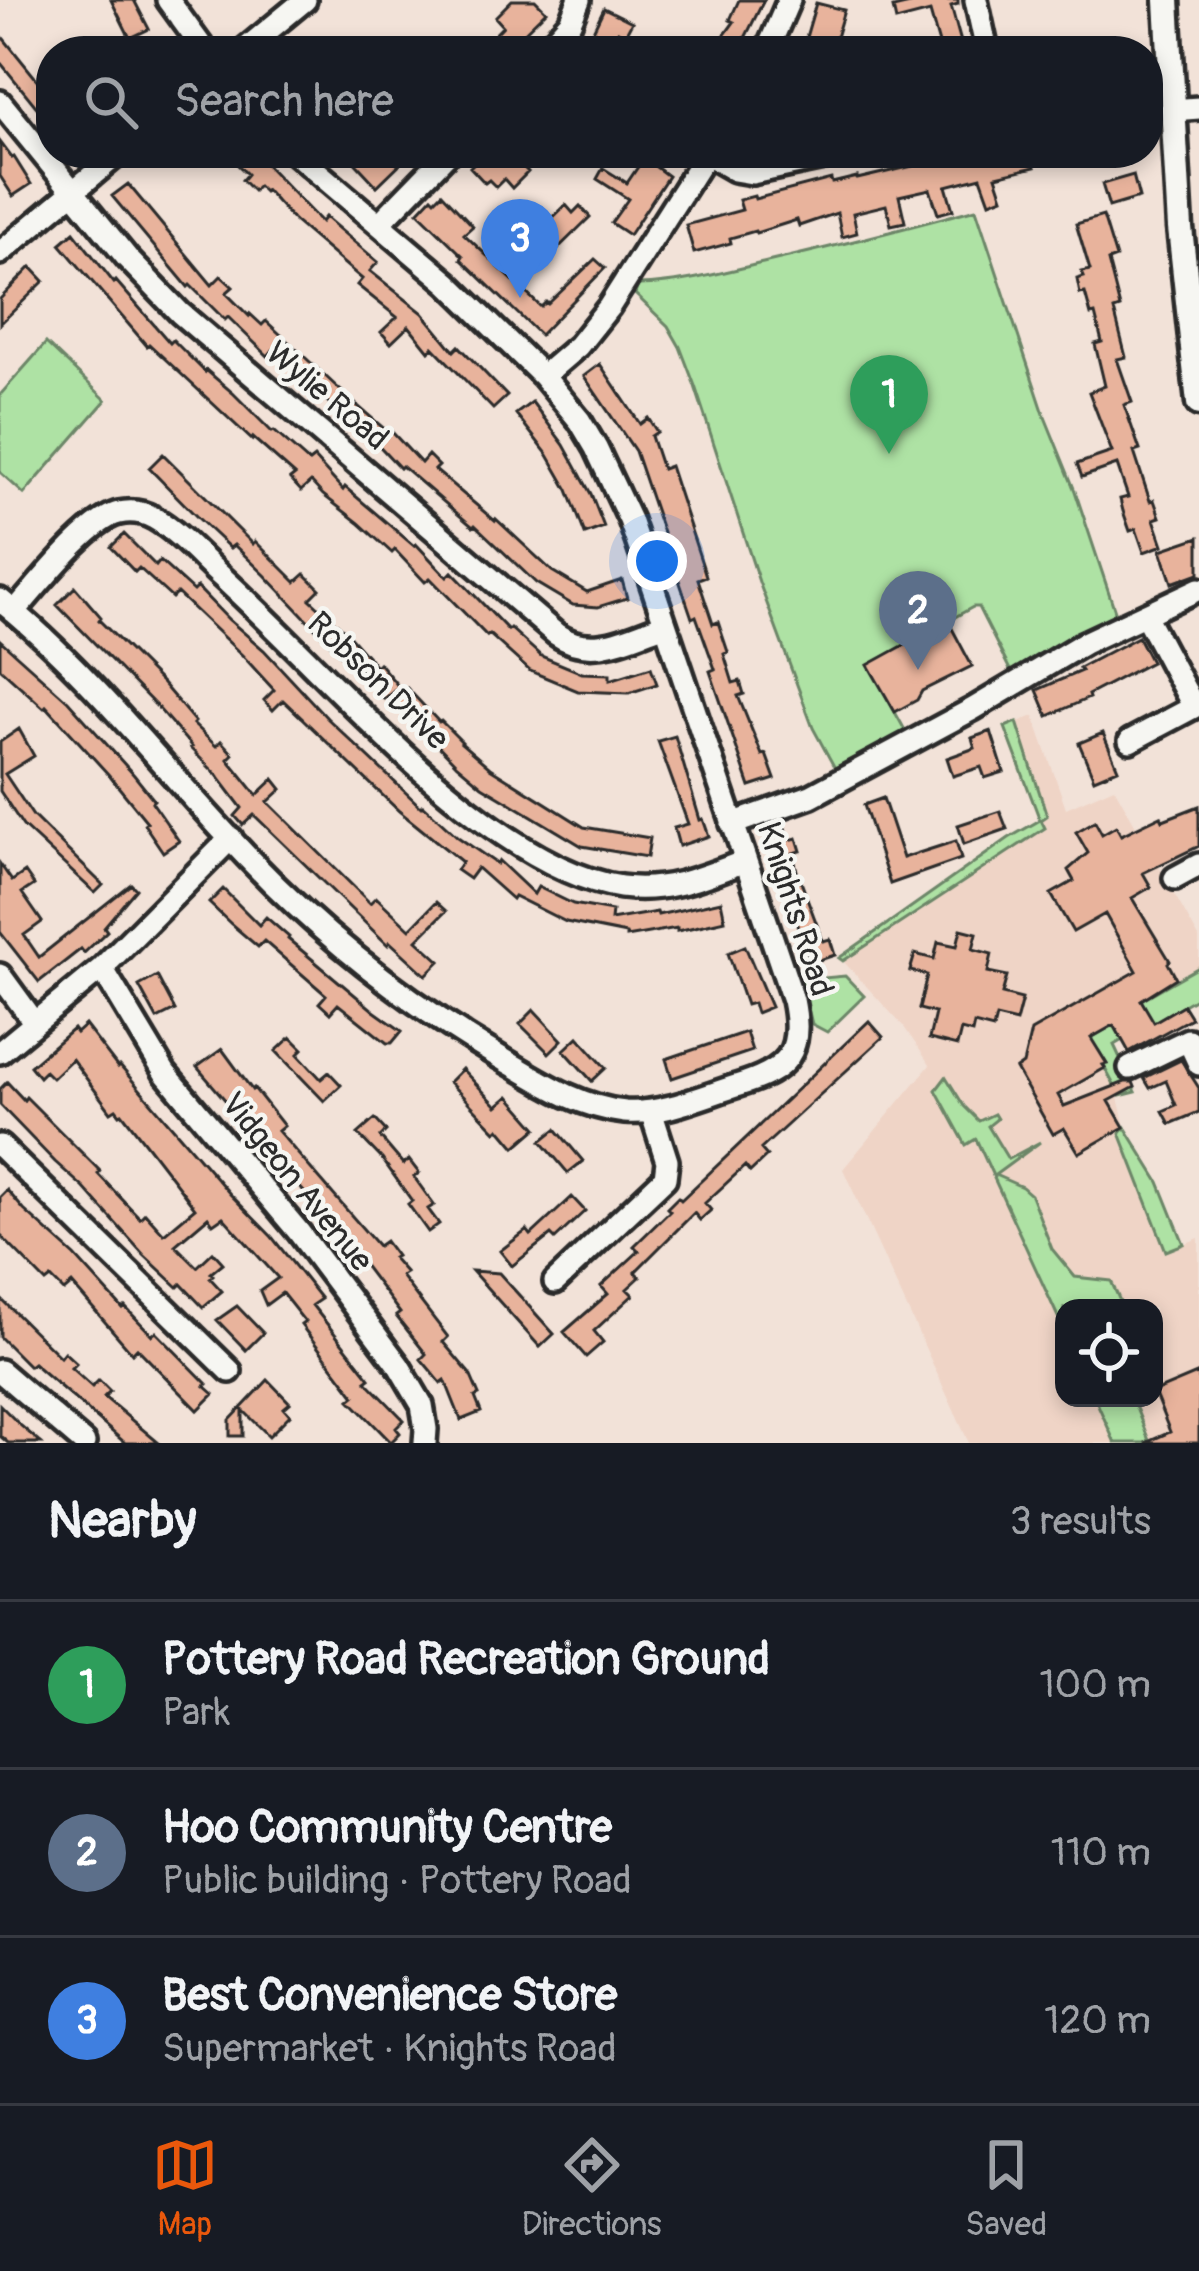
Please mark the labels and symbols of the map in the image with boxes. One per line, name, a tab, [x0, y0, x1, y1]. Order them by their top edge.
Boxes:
pin: 3	[481, 199, 559, 298]
street label: Wylie Road	[257, 333, 397, 459]
pin: 1	[850, 355, 928, 454]
your location	[627, 531, 687, 591]
pin: 2	[879, 571, 957, 670]
street label: Robson Drive	[298, 603, 458, 759]
street label: Knights Road	[748, 817, 842, 1001]
street label: Vidgeon Avenue	[212, 1084, 382, 1280]

